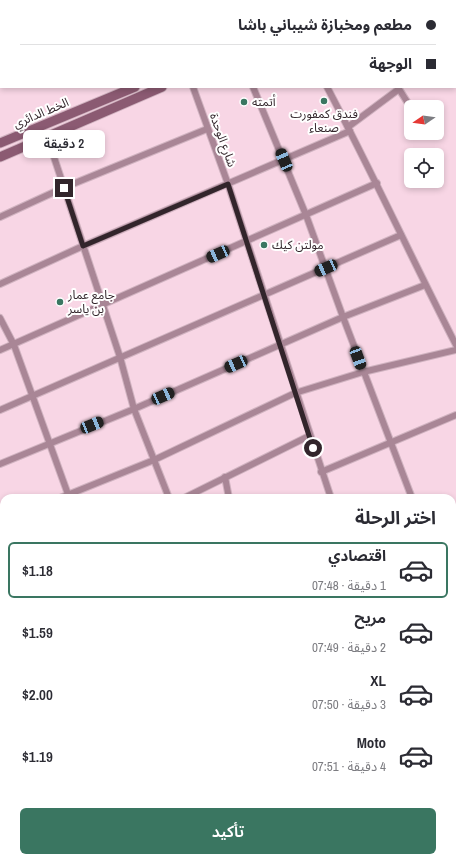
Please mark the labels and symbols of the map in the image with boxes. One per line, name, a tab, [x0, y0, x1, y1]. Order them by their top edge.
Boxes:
street label: الخط الدائري	[11, 94, 72, 133]
place label: أتمته	[252, 94, 276, 110]
marker: فندق كمفورت صنعاء	[319, 96, 329, 106]
marker: أتمته	[239, 97, 249, 107]
north arrow	[404, 100, 444, 140]
place label: فندق كمفورت صنعاء	[290, 106, 358, 136]
street label: شارع الوحدة	[205, 111, 240, 169]
callout: 2 دقيقة	[23, 130, 105, 158]
car	[274, 147, 294, 173]
route end	[55, 179, 73, 197]
place label: مولتن كيك	[272, 237, 324, 253]
marker: مولتن كيك	[259, 240, 269, 250]
car	[205, 244, 231, 264]
car	[313, 258, 339, 278]
place label: جامع عمار بن ياسر	[67, 287, 115, 317]
marker: جامع عمار بن ياسر	[55, 297, 65, 307]
car	[348, 345, 368, 371]
car	[223, 354, 249, 374]
car	[150, 386, 176, 406]
car	[79, 415, 105, 435]
route start	[304, 439, 322, 457]

